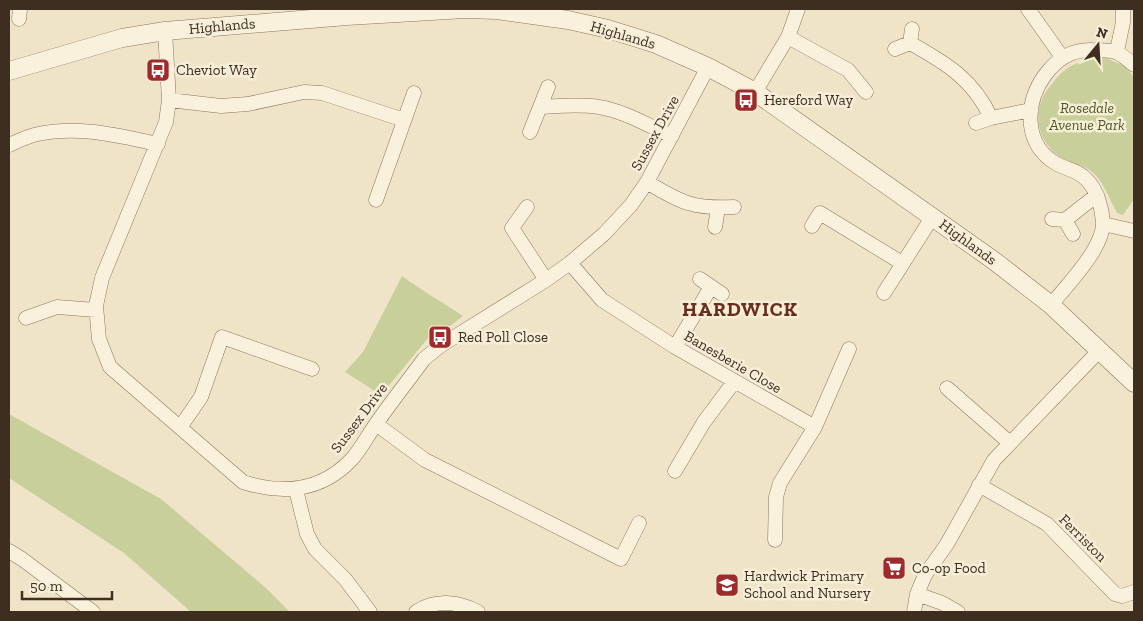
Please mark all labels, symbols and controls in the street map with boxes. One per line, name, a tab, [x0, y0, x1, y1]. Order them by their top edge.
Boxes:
street label: Highlands	[188, 14, 256, 38]
street label: Highlands	[588, 17, 658, 53]
north arrow	[1073, 20, 1123, 70]
text: N	[1094, 23, 1110, 43]
bus stop icon: Cheviot Way	[145, 57, 171, 83]
place label: Cheviot Way	[176, 61, 257, 79]
bus stop icon: Hereford Way	[733, 87, 759, 113]
place label: Hereford Way	[764, 91, 853, 109]
street label: Sussex Drive	[627, 92, 683, 174]
park label: Rosedale Avenue Park	[1048, 99, 1125, 134]
street label: Highlands	[936, 215, 1000, 269]
district label: HARDWICK	[682, 297, 798, 321]
bus stop icon: Red Poll Close	[427, 324, 453, 350]
street label: Banesberie Close	[681, 327, 785, 397]
place label: Red Poll Close	[458, 328, 548, 346]
street label: Sussex Drive	[327, 379, 391, 457]
street label: Ferriston	[1055, 510, 1111, 566]
supermarket icon: Co-op Food	[881, 555, 907, 581]
place label: Co-op Food	[912, 559, 986, 577]
place label: Hardwick Primary School and Nursery	[744, 567, 871, 602]
scale bar	[22, 568, 112, 600]
school or university icon: Hardwick Primary School and Nursery	[714, 572, 740, 598]
text: 50 m	[30, 577, 63, 595]

